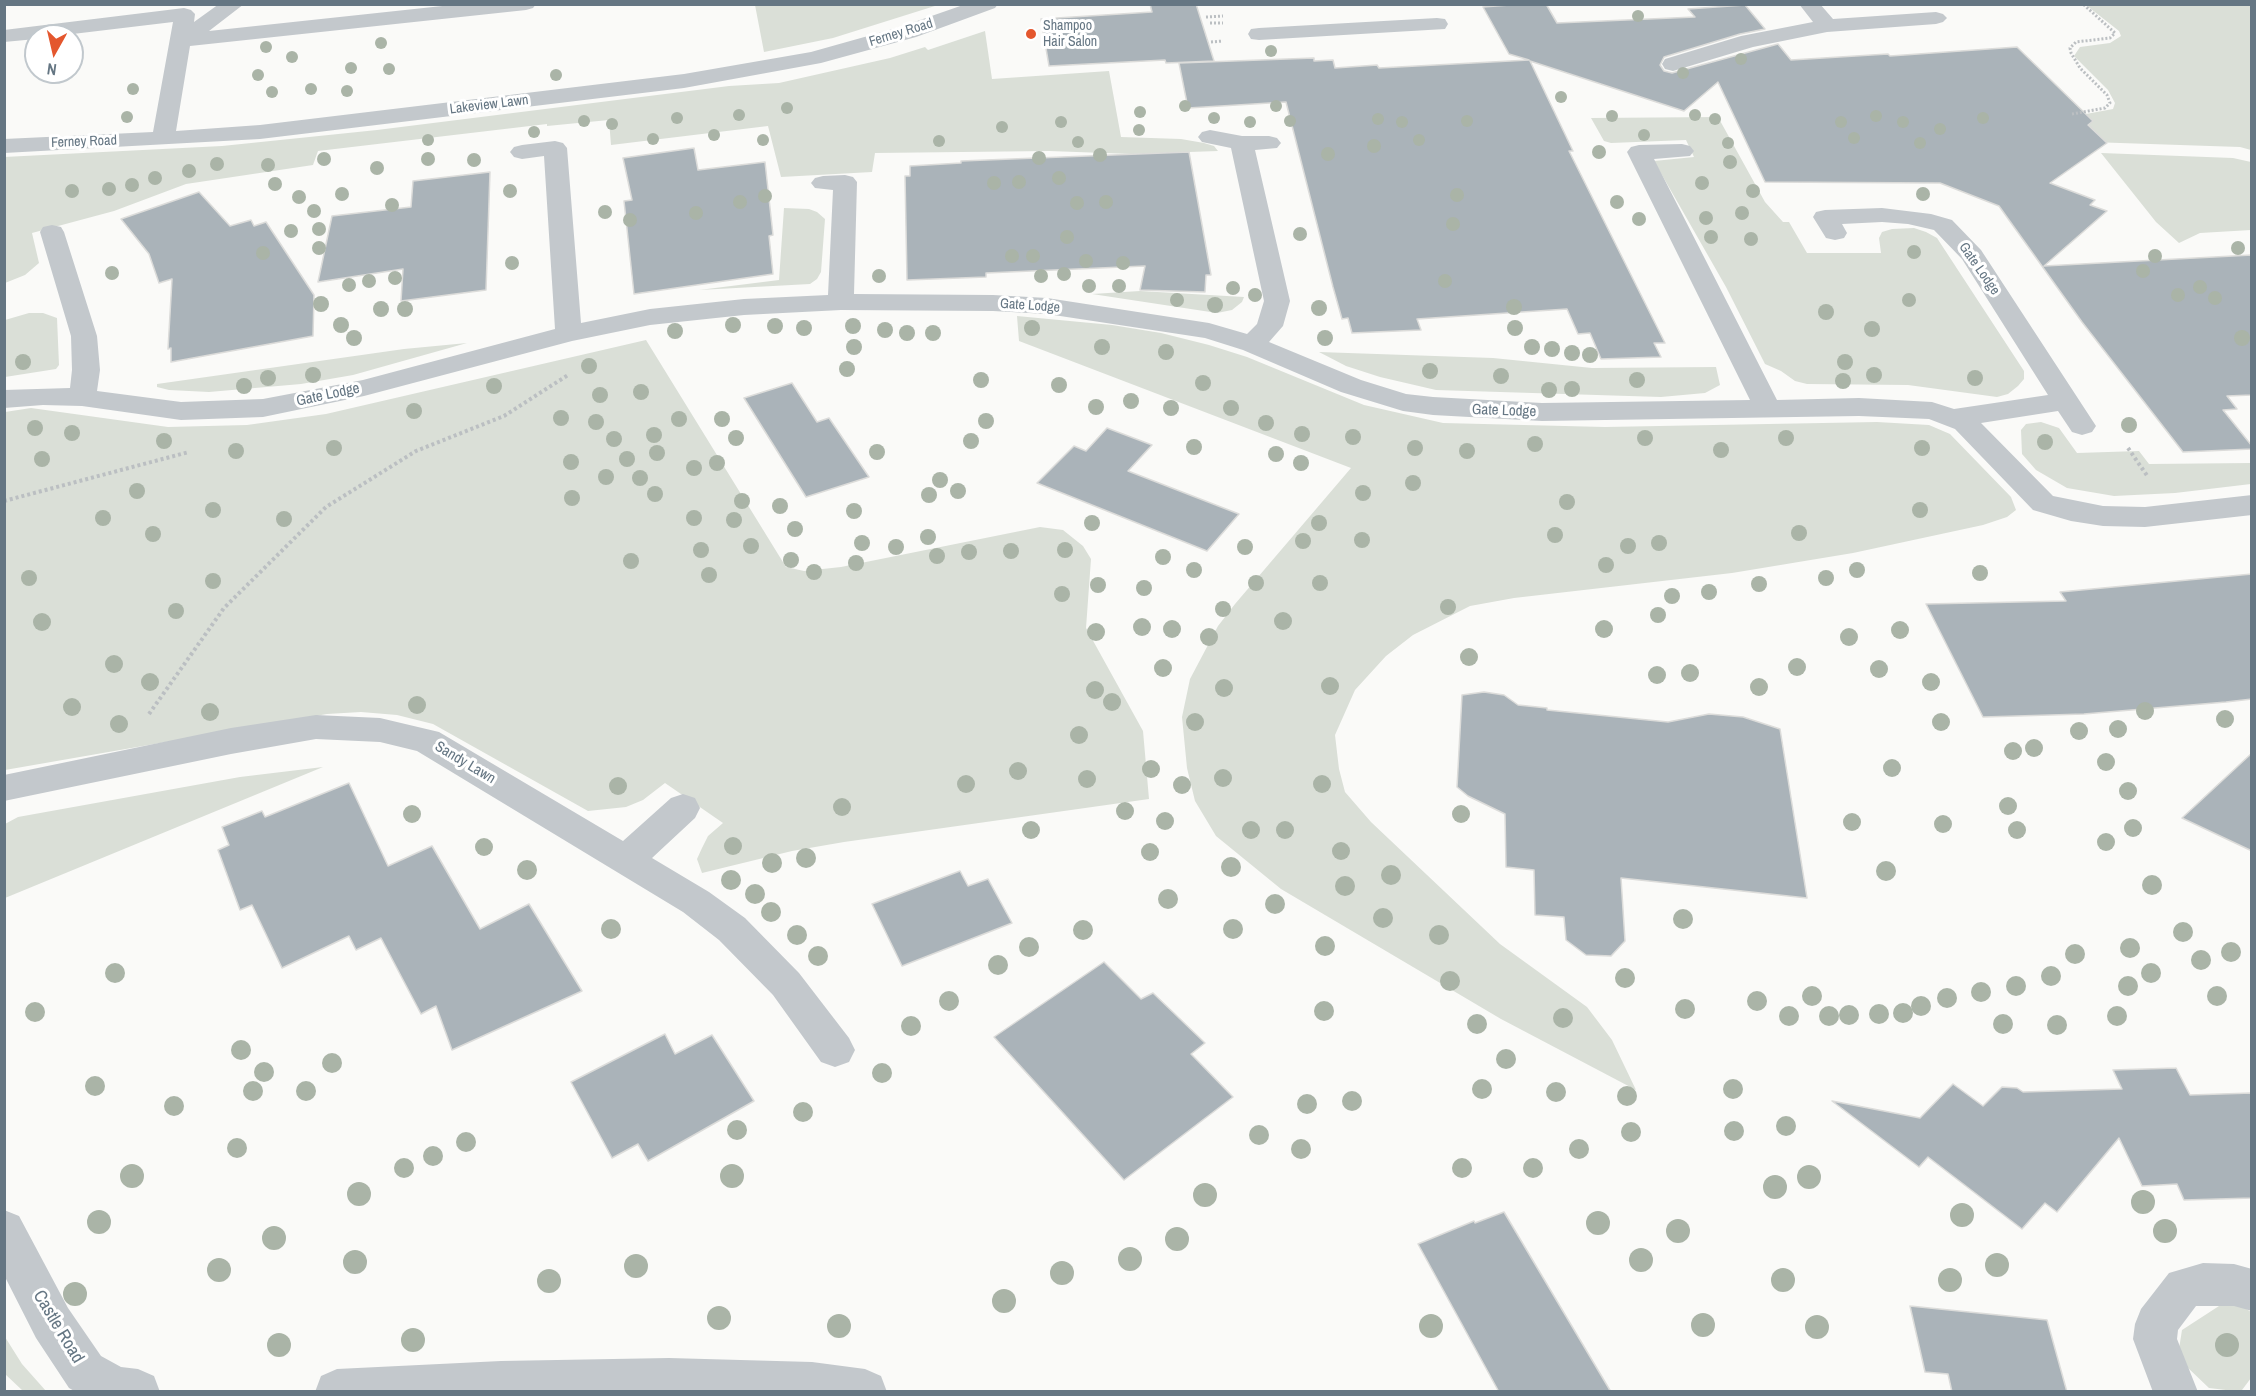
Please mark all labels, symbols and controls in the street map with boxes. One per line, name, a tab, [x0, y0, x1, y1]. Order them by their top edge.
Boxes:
street label: Ferney Road	[867, 15, 935, 51]
place label: Shampoo Hair Salon	[1043, 18, 1097, 50]
north arrow	[24, 24, 84, 84]
marker: Shampoo Hair Salon	[1024, 27, 1038, 41]
text: N	[46, 58, 58, 81]
street label: Lakeview Lawn	[449, 92, 529, 118]
street label: Ferney Road	[51, 132, 117, 152]
street label: Gate Lodge	[1955, 240, 2003, 298]
street label: Gate Lodge	[999, 296, 1061, 316]
street label: Gate Lodge	[295, 380, 361, 410]
street label: Gate Lodge	[1472, 401, 1536, 421]
street label: Sandy Lawn	[431, 738, 499, 788]
street label: Castle Road	[28, 1287, 88, 1367]

